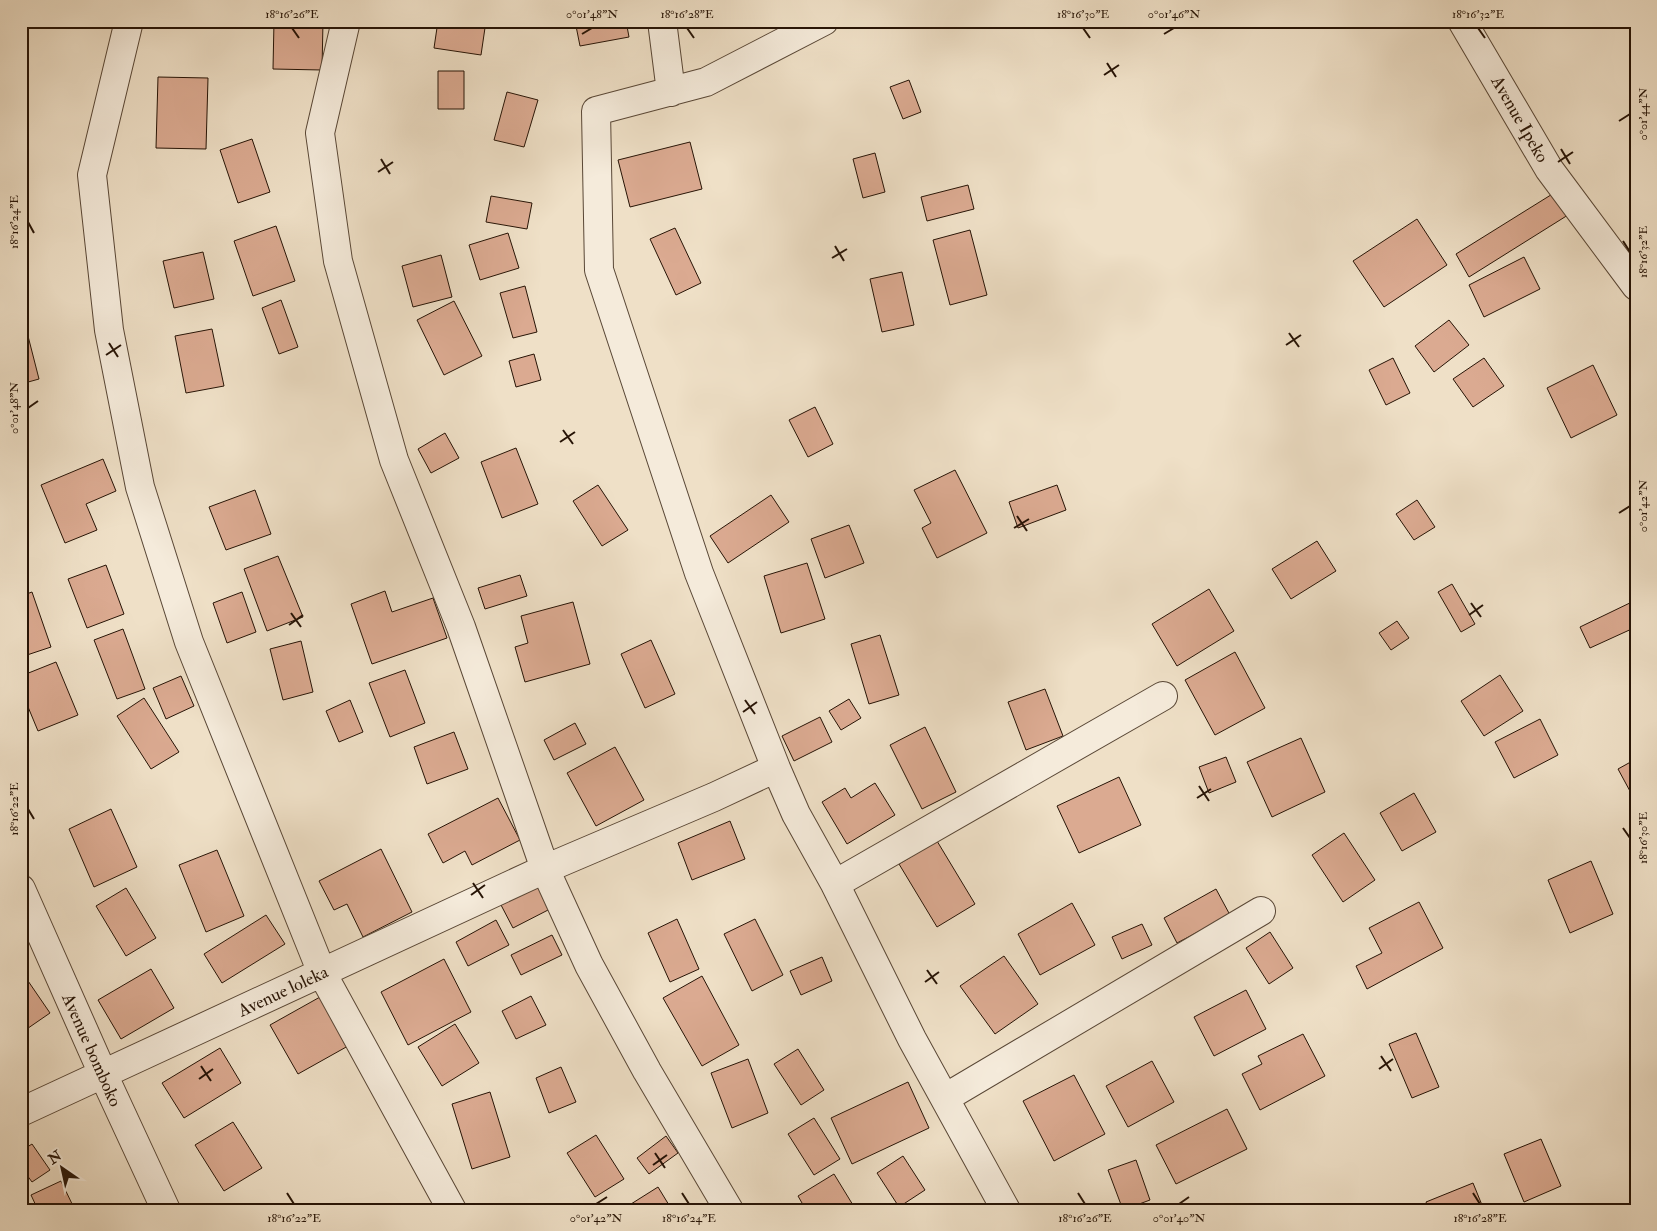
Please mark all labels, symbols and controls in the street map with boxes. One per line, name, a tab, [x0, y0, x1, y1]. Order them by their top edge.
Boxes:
text: 18°16'26"E	[265, 7, 319, 22]
text: 0°01'48"N	[566, 7, 618, 22]
text: 18°16'28"E	[660, 7, 714, 22]
text: 18°16'30"E	[1057, 7, 1109, 22]
text: 0°01'46"N	[1148, 7, 1200, 22]
text: 18°16'32"E	[1452, 7, 1504, 22]
street label: Avenue Ipeko	[1485, 71, 1554, 167]
text: 0°01'44"N	[1636, 87, 1651, 140]
text: 18°16'24"E	[7, 195, 22, 249]
text: 18°16'32"E	[1636, 226, 1651, 278]
text: 0°01'48"N	[7, 382, 22, 434]
text: 0°01'42"N	[1636, 480, 1651, 532]
text: 18°16'22"E	[7, 782, 22, 836]
text: 18°16'30"E	[1636, 812, 1651, 864]
street label: Avenue loleka	[234, 960, 333, 1023]
street label: Avenue bomboko	[56, 989, 127, 1111]
north arrow	[38, 1144, 88, 1194]
text: N	[44, 1147, 65, 1169]
text: 18°16'22"E	[267, 1211, 321, 1226]
text: 0°01'42"N	[570, 1211, 622, 1226]
text: 18°16'24"E	[662, 1211, 716, 1226]
text: 18°16'26"E	[1058, 1211, 1112, 1226]
text: 0°01'40"N	[1153, 1211, 1205, 1226]
text: 18°16'28"E	[1453, 1211, 1507, 1226]

